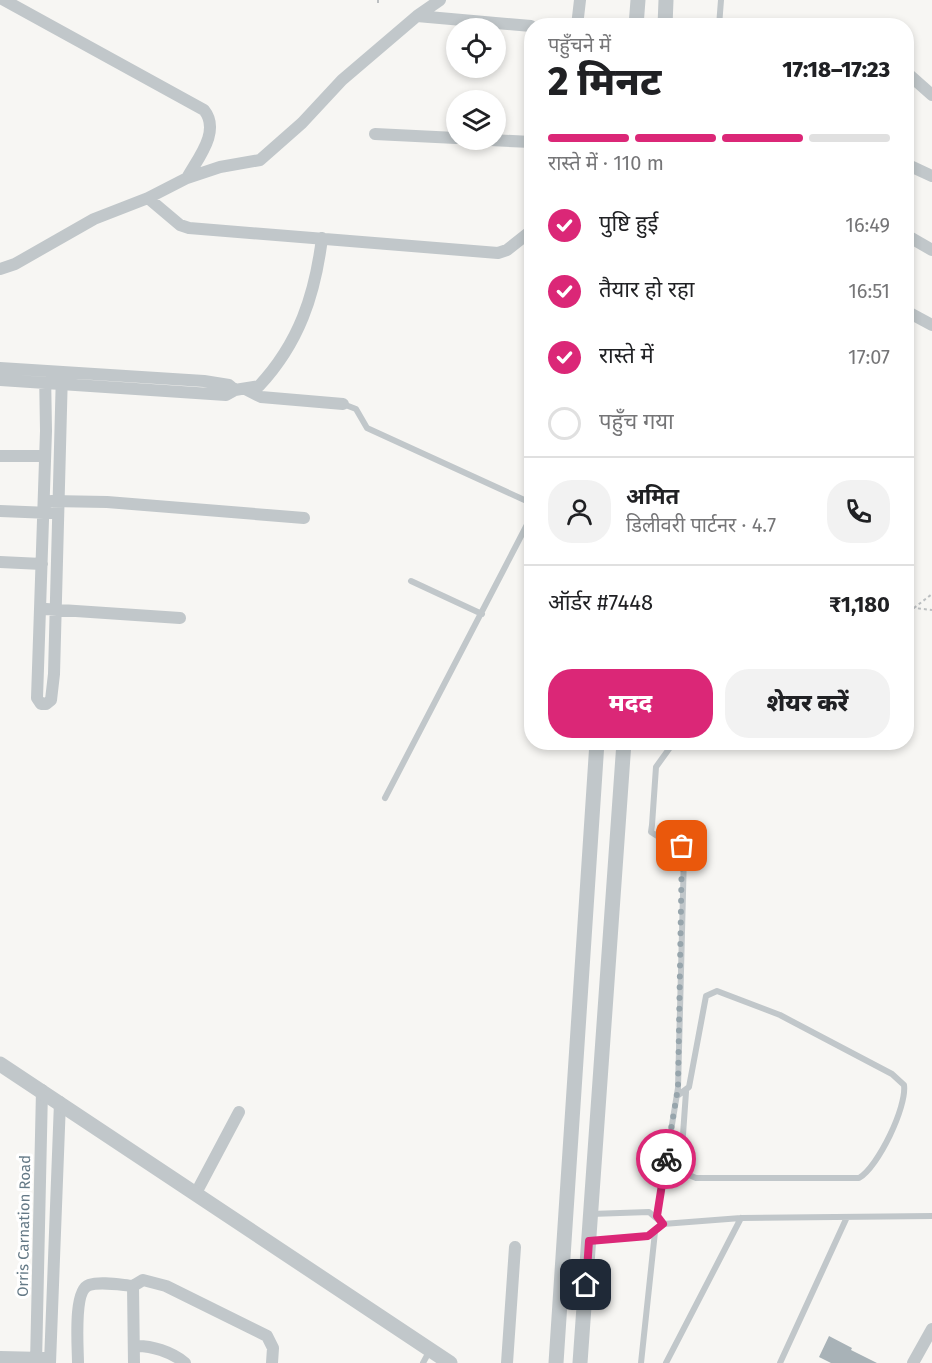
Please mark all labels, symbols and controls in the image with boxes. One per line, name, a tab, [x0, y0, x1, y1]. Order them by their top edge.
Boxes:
map controls	[446, 18, 506, 150]
button: locate	[446, 18, 506, 78]
text: पहुँचने में	[548, 33, 611, 57]
text: 17:18–17:23	[782, 56, 890, 83]
text: 2 मिनट	[548, 59, 661, 105]
button: layers	[446, 90, 506, 150]
text: रास्ते में · 110 m	[548, 151, 664, 175]
icon: check	[548, 209, 581, 242]
text: पुष्टि हुई	[599, 210, 658, 237]
text: 16:49	[845, 213, 890, 237]
icon: check	[548, 275, 581, 308]
text: तैयार हो रहा	[599, 276, 694, 303]
text: 16:51	[848, 279, 890, 303]
icon: check	[548, 341, 581, 374]
text: रास्ते में	[599, 342, 654, 369]
text: 17:07	[848, 345, 890, 369]
text: पहुँच गया	[599, 408, 674, 435]
button: person	[548, 480, 611, 543]
button: phone	[827, 480, 890, 543]
text: अमित	[626, 483, 679, 510]
text: डिलीवरी पार्टनर · 4.7	[626, 513, 776, 537]
text: ऑर्डर #7448	[548, 589, 653, 616]
text: ₹1,180	[829, 591, 890, 618]
button: मदद	[548, 669, 713, 738]
button: शेयर करें	[725, 669, 890, 738]
pin	[656, 820, 707, 871]
icon: bag	[665, 829, 698, 862]
courier	[636, 1129, 696, 1189]
icon: bike	[650, 1143, 683, 1176]
street label: Orris Carnation Road	[14, 1155, 34, 1297]
pin	[560, 1259, 611, 1310]
icon: home	[569, 1268, 602, 1301]

